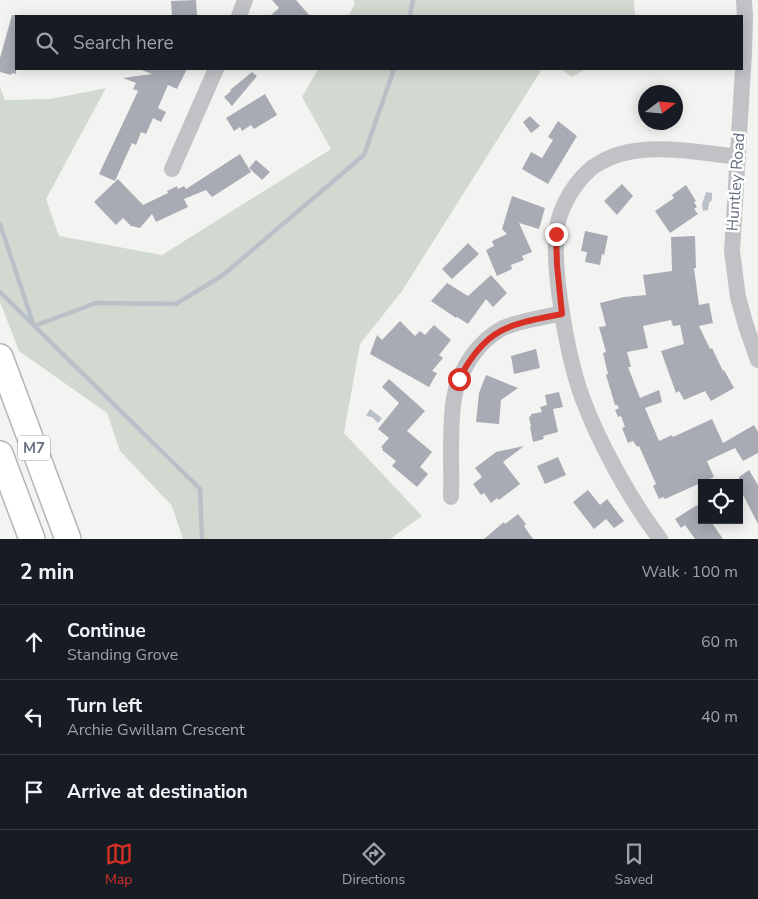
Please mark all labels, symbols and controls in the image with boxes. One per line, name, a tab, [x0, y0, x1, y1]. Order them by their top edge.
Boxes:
search box	[15, 15, 743, 70]
icon: search	[33, 29, 61, 57]
text: Search here	[73, 30, 174, 56]
north arrow	[638, 85, 683, 130]
street label: Huntley Road	[722, 132, 750, 232]
route end	[545, 223, 568, 246]
route start	[448, 368, 471, 391]
road number: M7	[18, 436, 50, 460]
map controls	[698, 479, 743, 524]
button: locate	[698, 479, 743, 524]
text: 2 min	[20, 558, 74, 586]
text: Walk · 100 m	[642, 561, 738, 583]
text: Continue	[67, 618, 146, 644]
icon: ahead	[20, 628, 48, 656]
text: 60 m	[701, 631, 738, 653]
text: Standing Grove	[67, 644, 178, 666]
text: Turn left	[67, 693, 142, 719]
icon: left	[20, 703, 48, 731]
text: 40 m	[701, 706, 738, 728]
text: Archie Gwillam Crescent	[67, 719, 245, 741]
icon: arrive	[20, 778, 48, 806]
text: Arrive at destination	[67, 779, 248, 805]
tab: Map	[105, 840, 133, 889]
tab: Directions	[342, 840, 405, 889]
tab: Saved	[615, 840, 653, 889]

